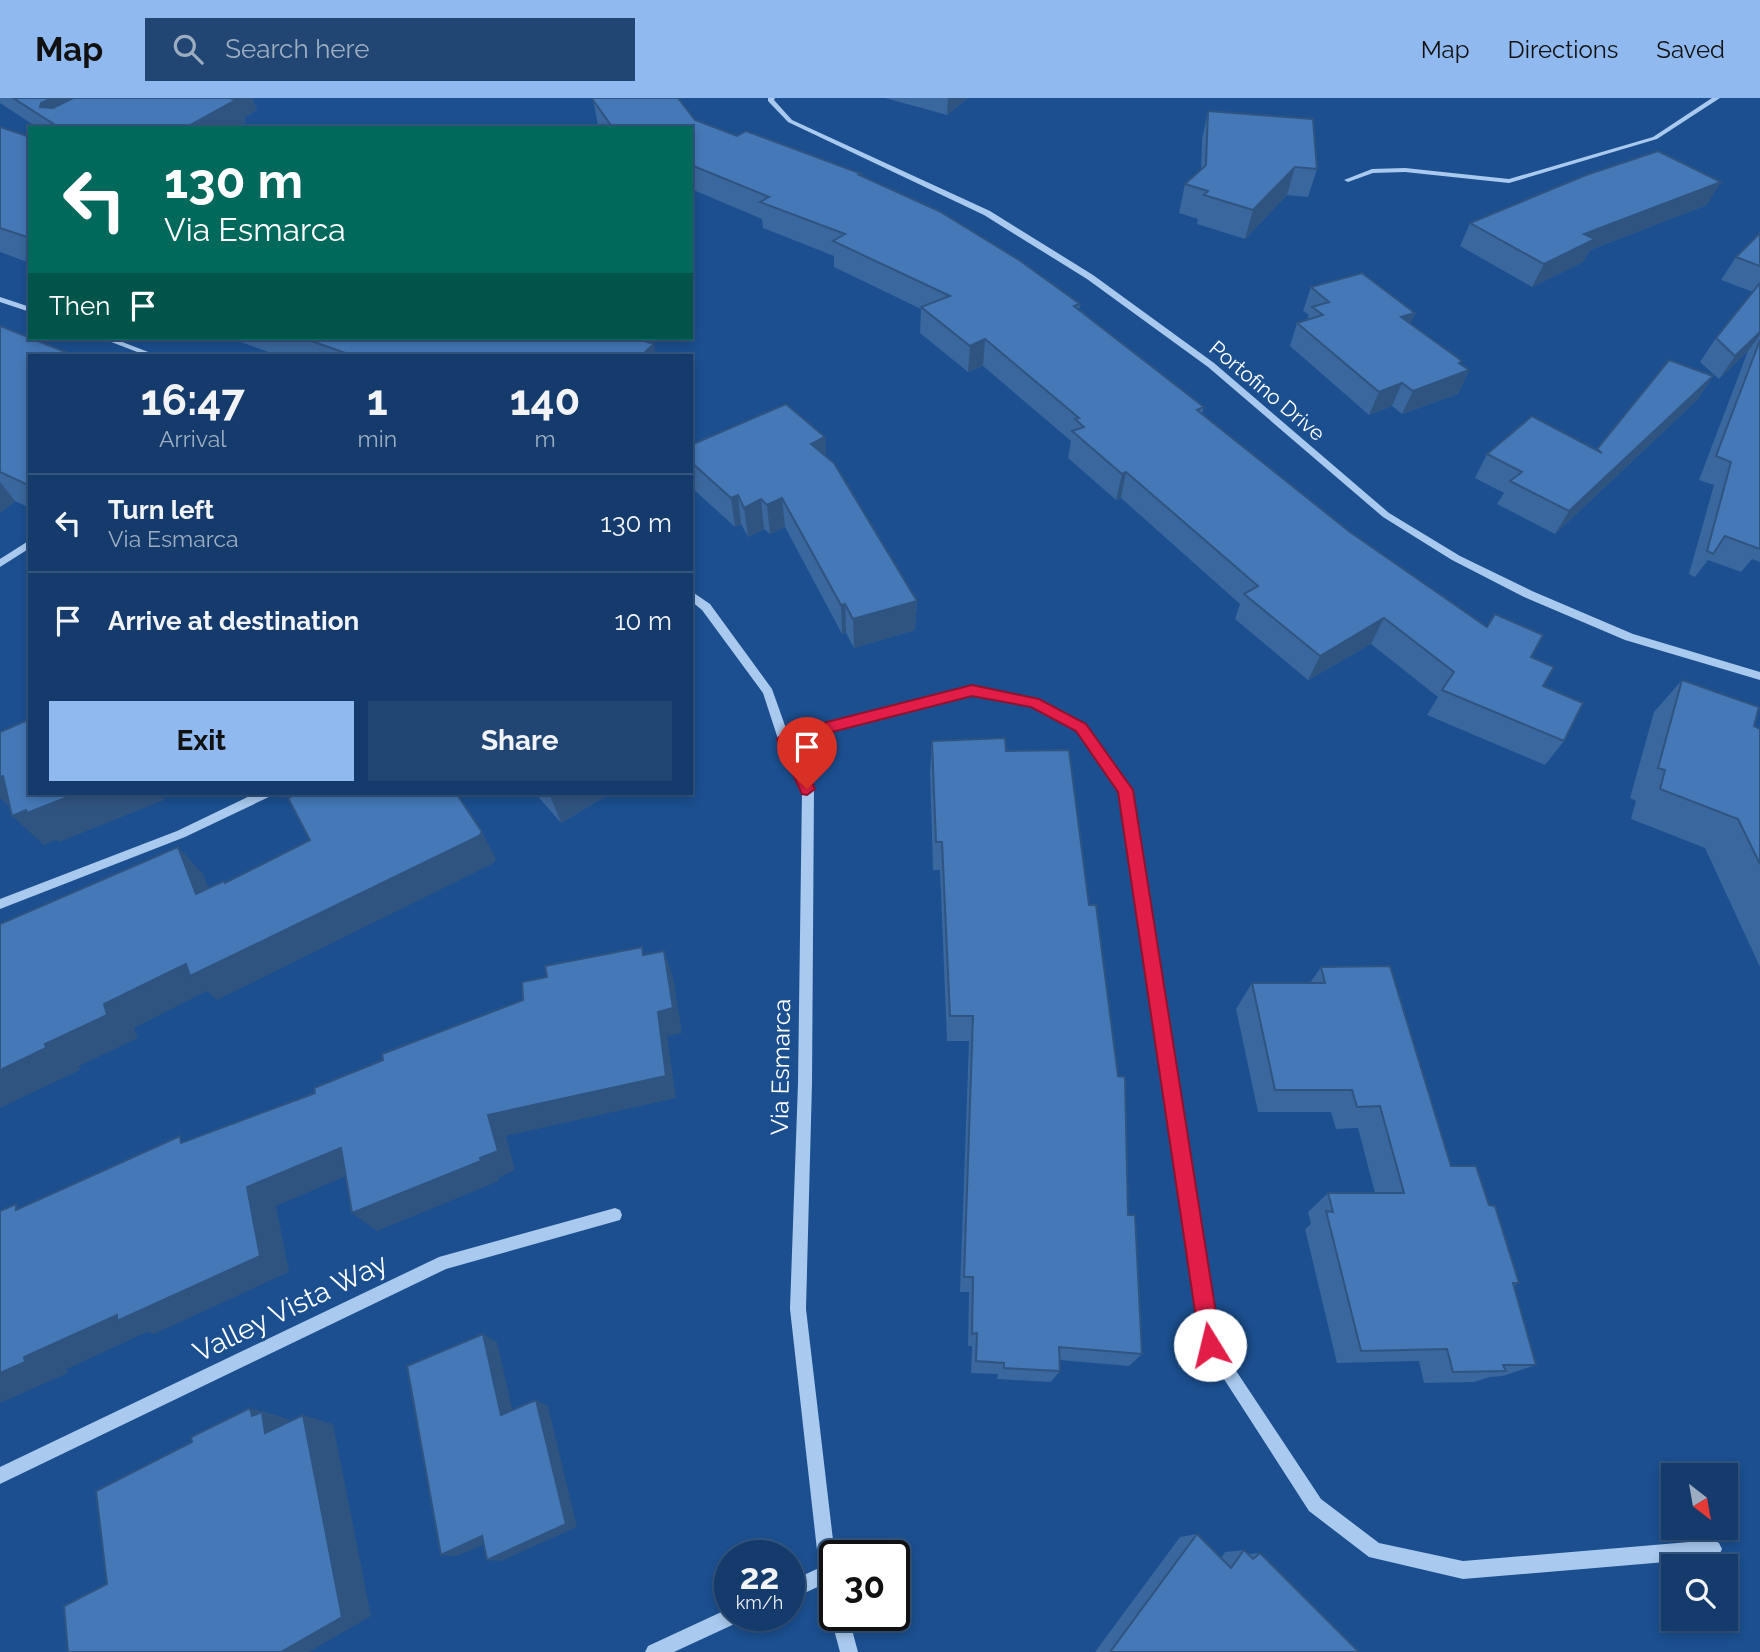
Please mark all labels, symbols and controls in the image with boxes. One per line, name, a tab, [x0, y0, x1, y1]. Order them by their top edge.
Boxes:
search box	[145, 18, 635, 81]
text: Map	[35, 30, 103, 69]
icon: search	[169, 30, 207, 68]
text: Search here	[225, 34, 370, 64]
text: Map	[1421, 35, 1470, 64]
text: Directions	[1508, 35, 1618, 64]
text: Saved	[1656, 35, 1725, 64]
text: 130 m	[164, 152, 303, 209]
icon: left	[49, 154, 140, 245]
text: Via Esmarca	[164, 211, 346, 248]
icon: arrive	[124, 287, 162, 325]
text: Then	[49, 291, 110, 321]
street label: Portofino Drive	[1205, 335, 1330, 446]
text: 16:47	[141, 376, 245, 425]
text: 1	[367, 376, 388, 425]
text: 140	[510, 376, 580, 425]
text: Arrival	[159, 425, 226, 452]
text: min	[358, 425, 397, 452]
text: m	[534, 425, 556, 452]
text: Turn left	[108, 495, 214, 525]
icon: left	[49, 504, 87, 542]
text: 130 m	[601, 508, 672, 538]
text: Via Esmarca	[108, 525, 239, 552]
icon: arrive	[49, 602, 87, 640]
text: Arrive at destination	[108, 606, 359, 636]
text: 10 m	[614, 606, 672, 636]
button: Exit	[49, 701, 354, 781]
button: Share	[368, 701, 672, 781]
pin	[777, 717, 837, 789]
icon: arrive	[788, 728, 826, 766]
street label: Via Esmarca	[765, 999, 796, 1135]
street label: Valley Vista Way	[188, 1246, 393, 1369]
position arrow	[1173, 1308, 1247, 1382]
north arrow	[1661, 1463, 1738, 1540]
map controls	[1661, 1463, 1738, 1631]
speed limit sign: 30	[819, 1540, 910, 1631]
button: search	[1661, 1554, 1738, 1631]
text: 22	[740, 1556, 779, 1597]
text: km/h	[736, 1592, 783, 1613]

